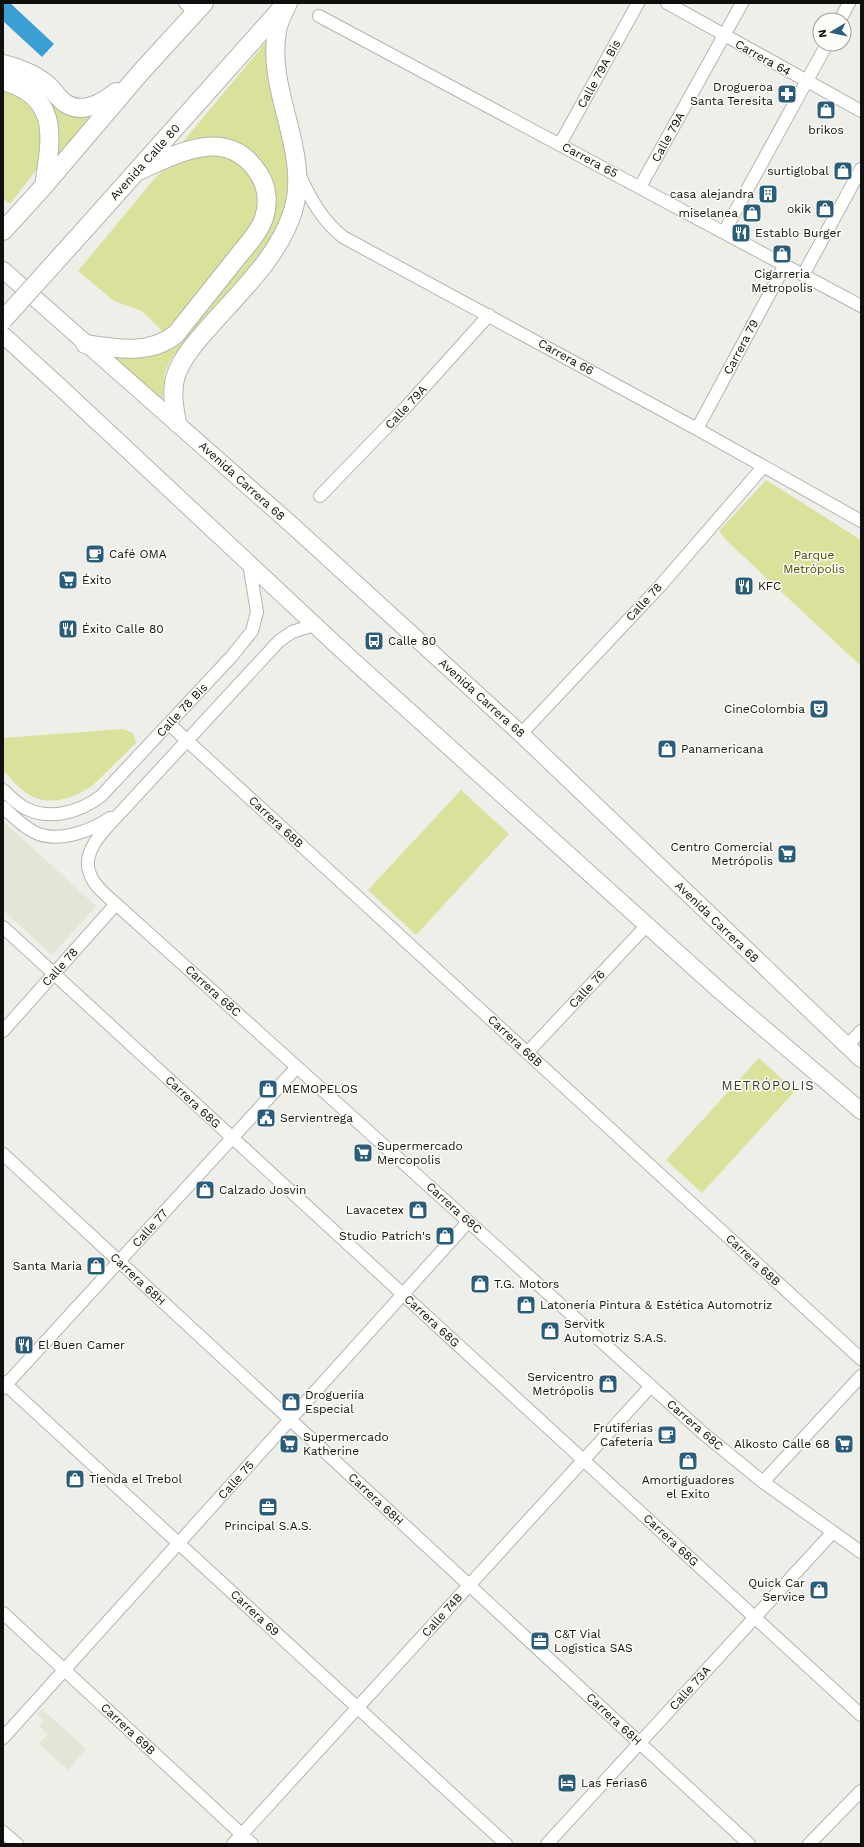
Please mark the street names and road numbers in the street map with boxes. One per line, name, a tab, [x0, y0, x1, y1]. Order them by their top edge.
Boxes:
street label: Calle 79A Bis	[575, 37, 623, 111]
street label: Carrera 64	[733, 37, 793, 79]
street label: Calle 79A	[649, 110, 687, 164]
street label: Avenida Calle 80	[107, 121, 183, 203]
street label: Carrera 65	[560, 139, 620, 181]
street label: Carrera 79	[721, 317, 761, 377]
street label: Carrera 66	[536, 336, 596, 378]
street label: Calle 79A	[382, 382, 430, 432]
street label: Avenida Carrera 68	[196, 439, 288, 523]
street label: Calle 78	[623, 580, 665, 624]
street label: Avenida Carrera 68	[436, 656, 528, 740]
street label: Calle 78 Bis	[154, 680, 210, 740]
street label: Carrera 68B	[246, 793, 306, 851]
street label: Avenida Carrera 68	[672, 878, 762, 966]
street label: Calle 78	[39, 945, 81, 989]
street label: Carrera 68C	[182, 962, 244, 1020]
street label: Calle 76	[566, 967, 608, 1011]
street label: Carrera 68B	[485, 1012, 545, 1070]
street label: Carrera 68G	[163, 1073, 223, 1131]
street label: Carrera 68C	[423, 1179, 485, 1237]
street label: Calle 77	[129, 1206, 171, 1250]
street label: Carrera 68B	[723, 1231, 783, 1289]
street label: Carrera 68H	[107, 1250, 169, 1308]
street label: Carrera 68G	[402, 1292, 462, 1350]
street label: Carrera 68C	[664, 1397, 726, 1453]
street label: Calle 75	[215, 1458, 257, 1502]
street label: Carrera 68H	[345, 1470, 407, 1528]
street label: Carrera 68G	[641, 1511, 701, 1569]
street label: Carrera 69	[228, 1587, 282, 1639]
street label: Calle 74B	[419, 1590, 465, 1640]
street label: Calle 73A	[667, 1663, 714, 1713]
street label: Carrera 68H	[583, 1690, 645, 1748]
street label: Carrera 69B	[98, 1700, 158, 1758]

